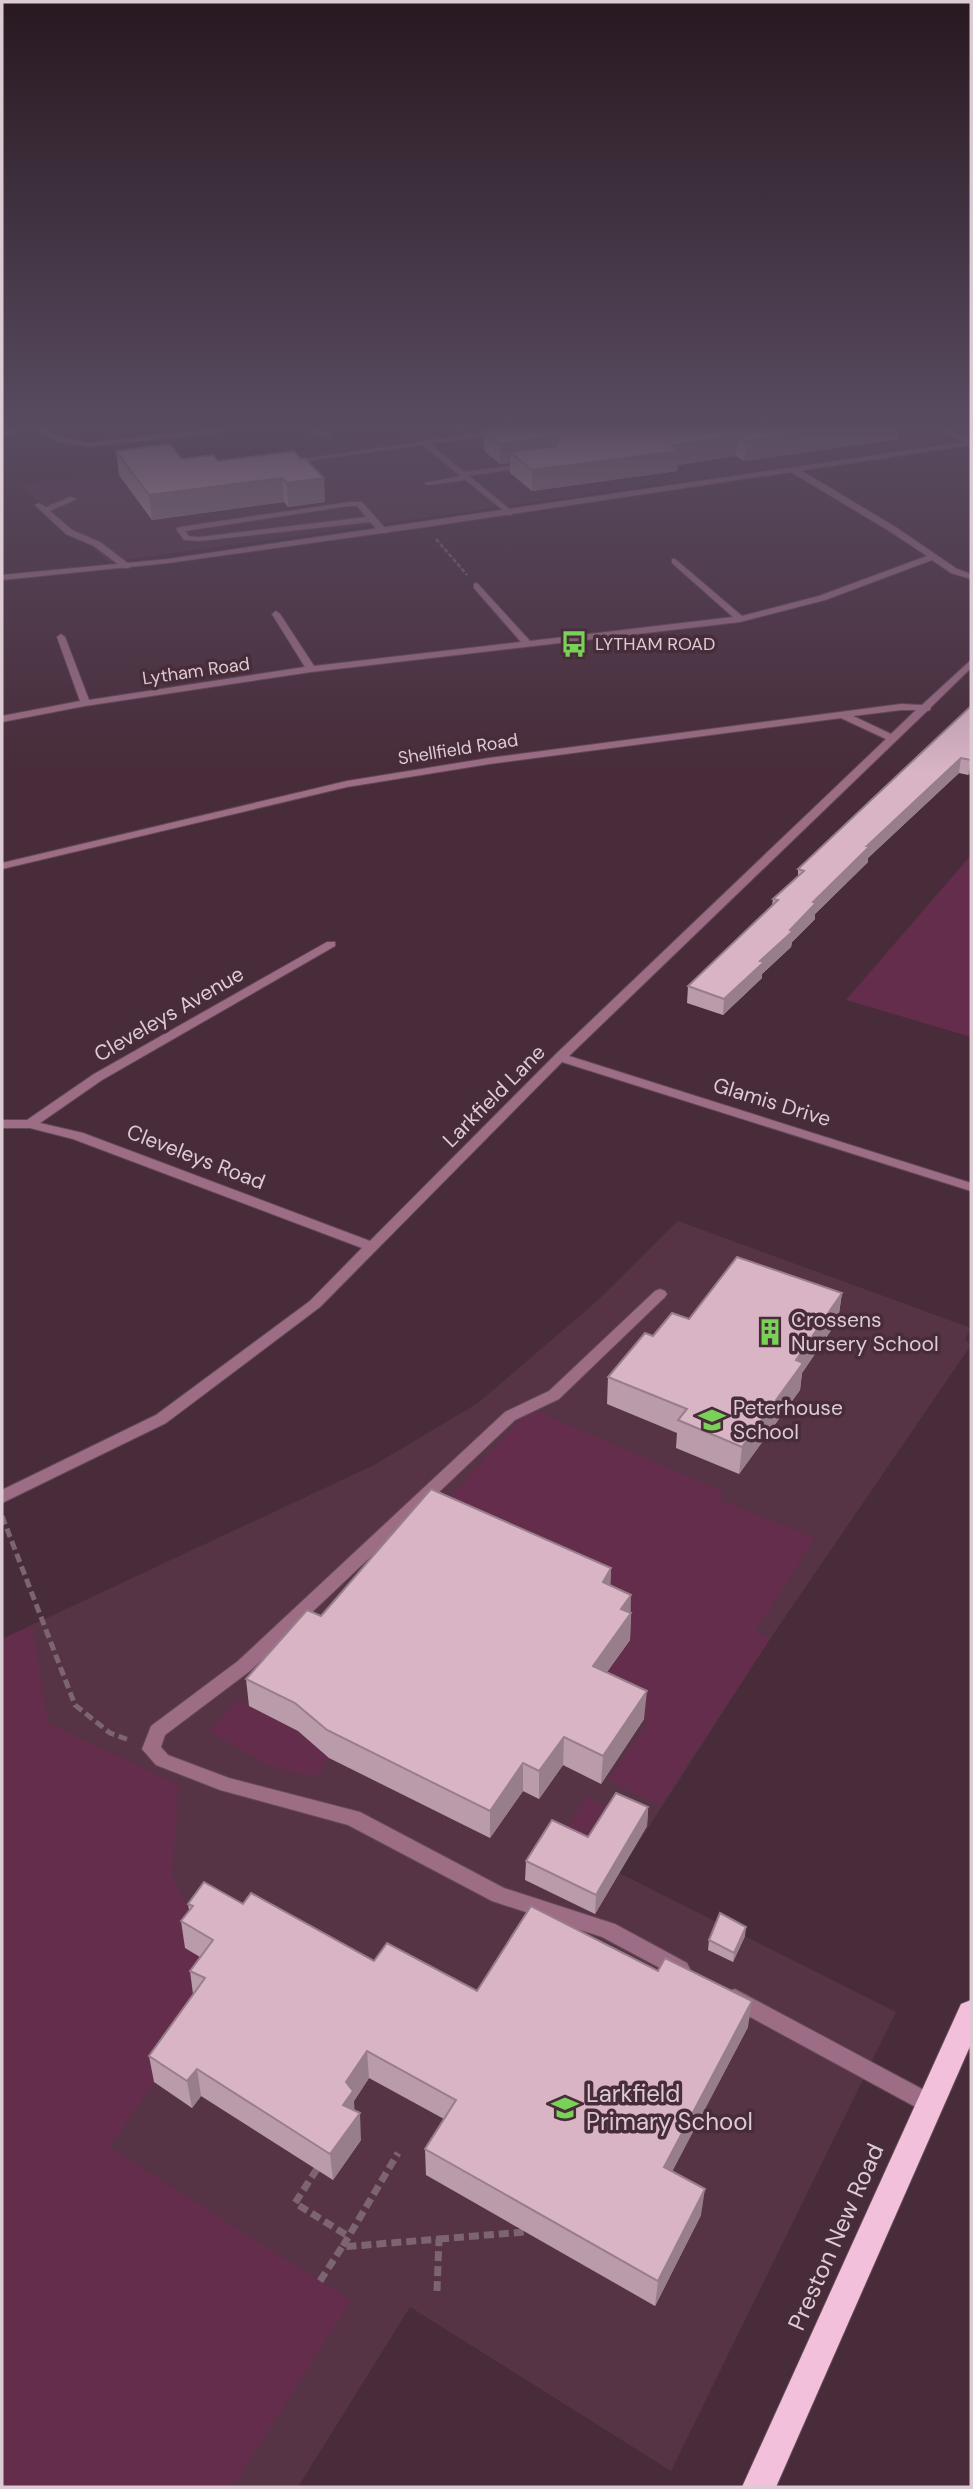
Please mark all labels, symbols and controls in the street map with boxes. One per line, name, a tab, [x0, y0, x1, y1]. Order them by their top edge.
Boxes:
bus stop icon: LYTHAM ROAD	[559, 629, 589, 659]
place label: LYTHAM ROAD	[595, 632, 715, 656]
street label: Lytham Road	[141, 652, 251, 690]
street label: Shellfield Road	[396, 728, 520, 770]
street label: Cleveleys Avenue	[89, 960, 249, 1068]
street label: Larkfield Lane	[437, 1038, 552, 1153]
street label: Glamis Drive	[710, 1071, 834, 1133]
street label: Cleveleys Road	[123, 1118, 269, 1196]
place label: Crossens Nursery School	[791, 1306, 939, 1358]
building icon: Crossens Nursery School	[755, 1317, 785, 1347]
place label: Peterhouse School	[733, 1394, 843, 1446]
school or university icon: Peterhouse School	[697, 1405, 727, 1435]
place label: Larkfield Primary School	[586, 2078, 753, 2137]
school or university icon: Larkfield Primary School	[550, 2093, 580, 2123]
street label: Preston New Road	[780, 2139, 891, 2335]

